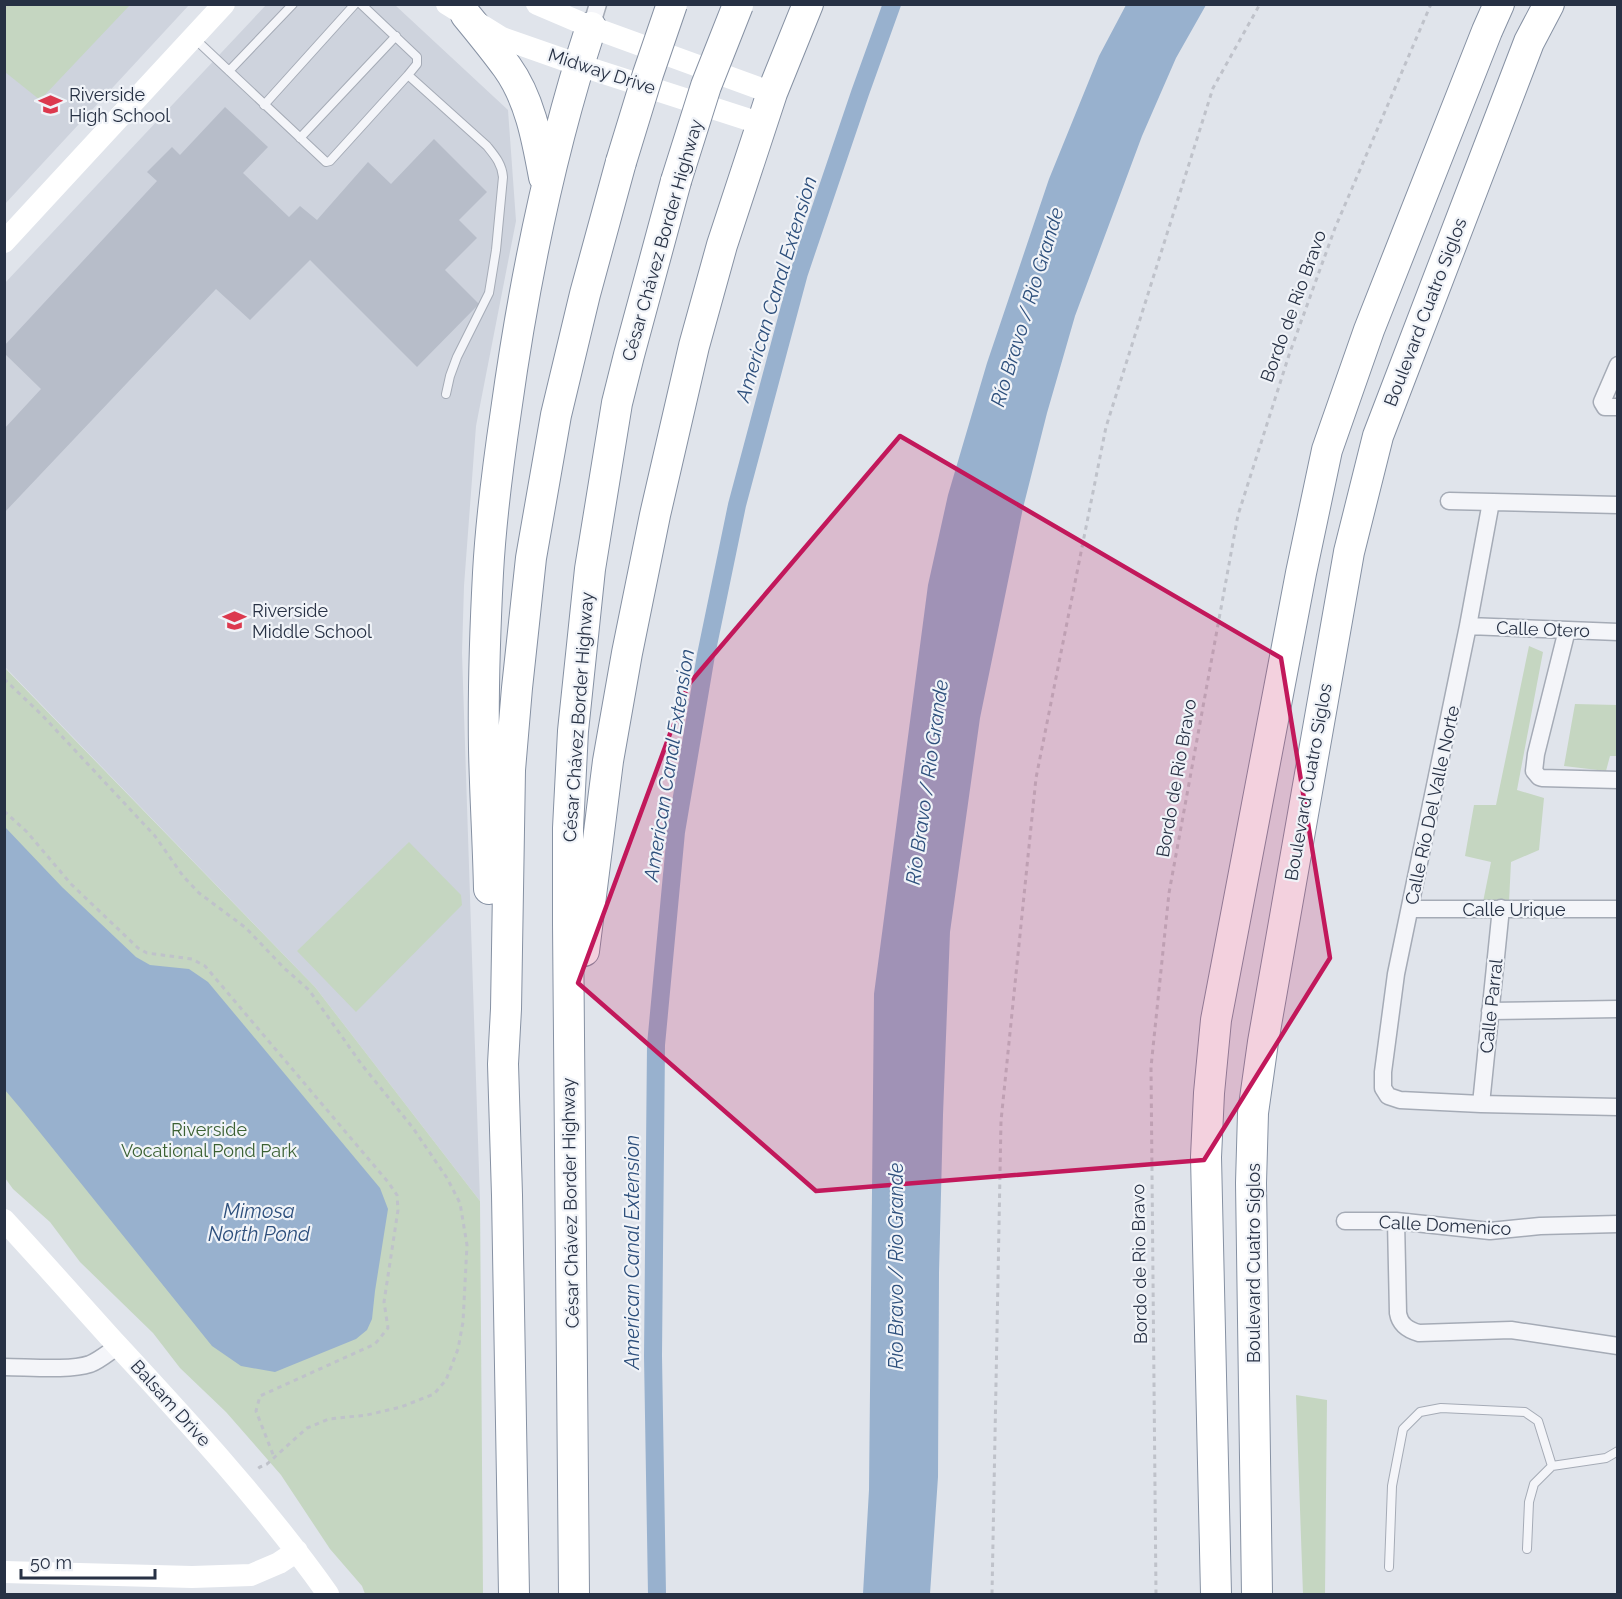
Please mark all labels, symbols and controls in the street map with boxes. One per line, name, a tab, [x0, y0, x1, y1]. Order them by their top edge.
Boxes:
street label: Midway Drive	[546, 44, 659, 98]
place label: Riverside High School	[69, 84, 170, 126]
school or university icon: Riverside High School	[38, 91, 64, 117]
street label: César Chávez Border Highway	[617, 116, 707, 363]
water label: American Canal Extension	[730, 173, 822, 406]
water label: Río Bravo / Rio Grande	[985, 204, 1069, 409]
street label: Boulevard Cuatro Siglos	[1379, 215, 1471, 409]
street label: Bordo de Rio Bravo	[1256, 227, 1330, 385]
street label: César Chávez Border Highway	[559, 591, 597, 843]
place label: Riverside Middle School	[252, 600, 372, 642]
school or university icon: Riverside Middle School	[221, 607, 247, 633]
street label: Calle Otero	[1496, 617, 1591, 641]
water label: American Canal Extension	[639, 647, 699, 884]
water label: Río Bravo / Rio Grande	[901, 678, 953, 886]
street label: Boulevard Cuatro Siglos	[1280, 681, 1336, 882]
street label: Bordo de Rio Bravo	[1152, 697, 1200, 859]
street label: Calle Río Del Valle Norte	[1401, 703, 1463, 906]
street label: Calle Urique	[1462, 899, 1566, 920]
street label: Calle Parral	[1476, 957, 1506, 1055]
street label: César Chávez Border Highway	[557, 1077, 583, 1329]
park label: Riverside Vocational Pond Park	[121, 1119, 297, 1161]
water label: American Canal Extension	[620, 1135, 644, 1370]
water label: Río Bravo / Rio Grande	[884, 1162, 908, 1369]
street label: Boulevard Cuatro Siglos	[1243, 1163, 1264, 1363]
street label: Bordo de Rio Bravo	[1127, 1183, 1151, 1344]
water label: Mimosa North Pond	[208, 1199, 311, 1246]
street label: Calle Domenico	[1378, 1211, 1512, 1239]
street label: Balsam Drive	[127, 1355, 216, 1451]
scale bar	[21, 1542, 154, 1580]
text: 50 m	[30, 1552, 72, 1573]

